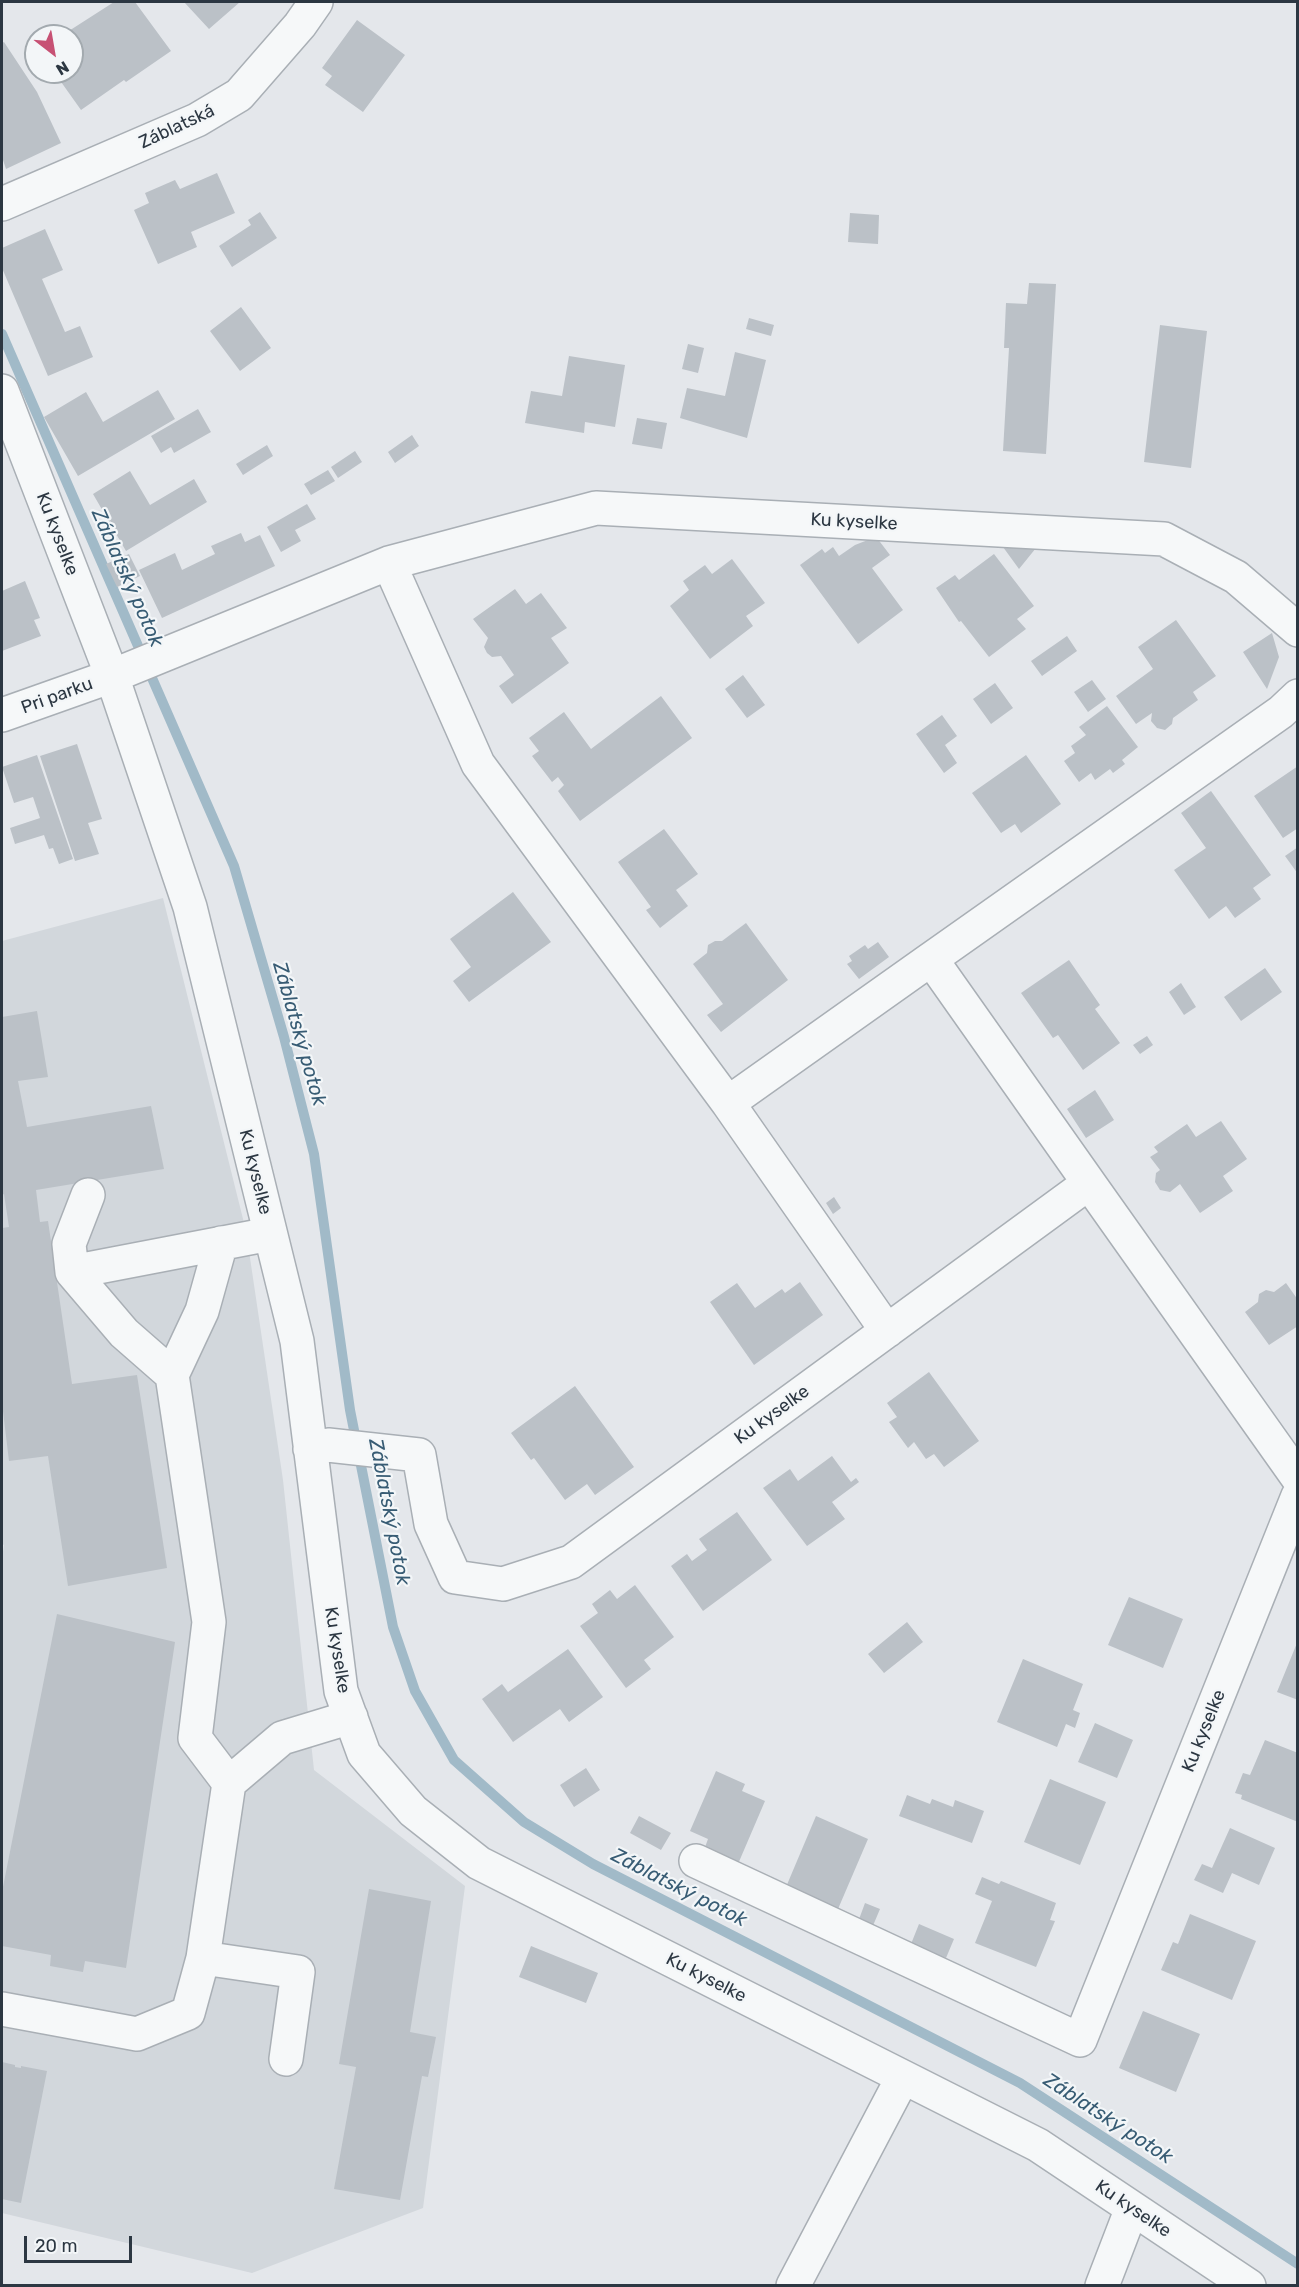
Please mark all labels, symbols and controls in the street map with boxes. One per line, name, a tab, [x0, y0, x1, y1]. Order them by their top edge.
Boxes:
north arrow	[24, 24, 84, 84]
text: N	[53, 57, 72, 79]
street label: Záblatská	[136, 100, 218, 154]
street label: Ku kyselke	[31, 489, 83, 579]
water label: Záblatský potok	[86, 505, 168, 651]
street label: Ku kyselke	[810, 509, 898, 535]
street label: Pri parku	[18, 673, 96, 719]
water label: Záblatský potok	[267, 959, 331, 1109]
street label: Ku kyselke	[234, 1127, 276, 1217]
street label: Ku kyselke	[730, 1381, 814, 1449]
water label: Záblatský potok	[363, 1437, 415, 1587]
street label: Ku kyselke	[320, 1605, 354, 1695]
street label: Ku kyselke	[1178, 1687, 1230, 1775]
water label: Záblatský potok	[607, 1843, 751, 1933]
street label: Ku kyselke	[662, 1949, 750, 2007]
water label: Záblatský potok	[1039, 2068, 1177, 2170]
street label: Ku kyselke	[1091, 2176, 1175, 2242]
scale bar	[27, 2224, 135, 2262]
text: 20 m	[35, 2235, 77, 2257]

